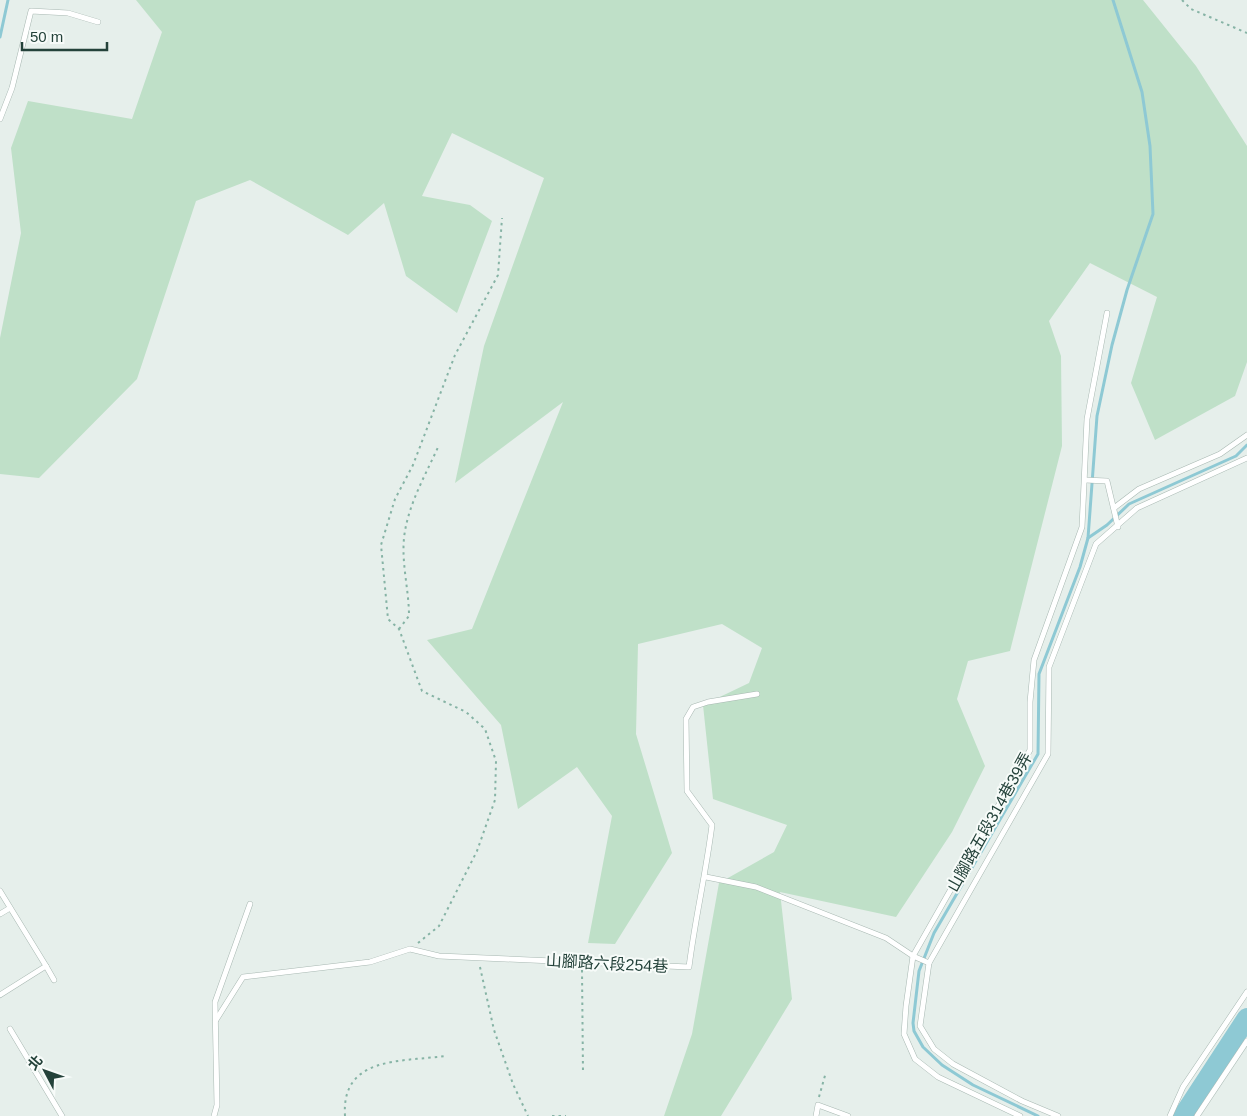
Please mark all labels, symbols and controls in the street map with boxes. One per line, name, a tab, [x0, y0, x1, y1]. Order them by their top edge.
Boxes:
scale bar	[22, 20, 108, 52]
text: 50 m	[30, 28, 63, 45]
street label: 山腳路五段314巷39弄	[944, 750, 1035, 895]
street label: 山腳路六段254巷	[545, 952, 669, 975]
north arrow	[20, 1046, 70, 1096]
text: 北	[25, 1052, 46, 1073]

